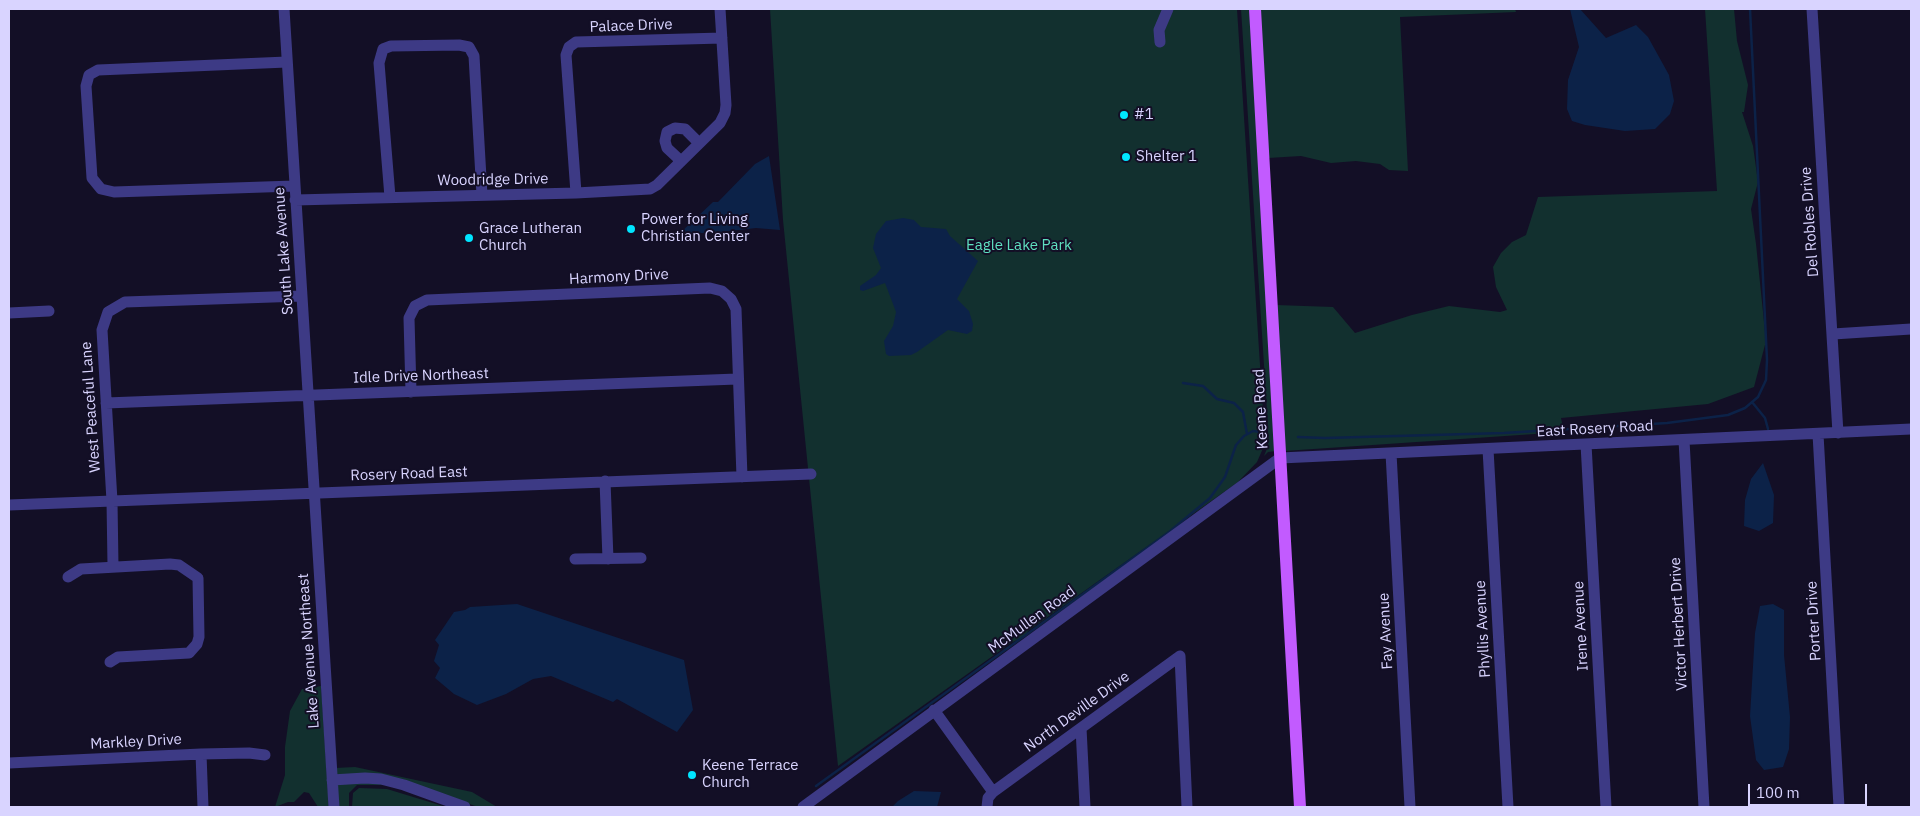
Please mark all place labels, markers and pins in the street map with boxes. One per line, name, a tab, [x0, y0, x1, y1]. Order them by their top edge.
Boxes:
place label: #1	[1134, 106, 1154, 124]
marker: #1	[1118, 109, 1130, 121]
place label: Shelter 1	[1136, 148, 1197, 166]
marker: Shelter 1	[1120, 151, 1132, 163]
place label: Power for Living Christian Center	[641, 211, 749, 246]
place label: Grace Lutheran Church	[479, 220, 582, 255]
marker: Power for Living Christian Center	[625, 223, 637, 235]
marker: Grace Lutheran Church	[463, 232, 475, 244]
place label: Keene Terrace Church	[702, 757, 798, 792]
marker: Keene Terrace Church	[686, 769, 698, 781]

